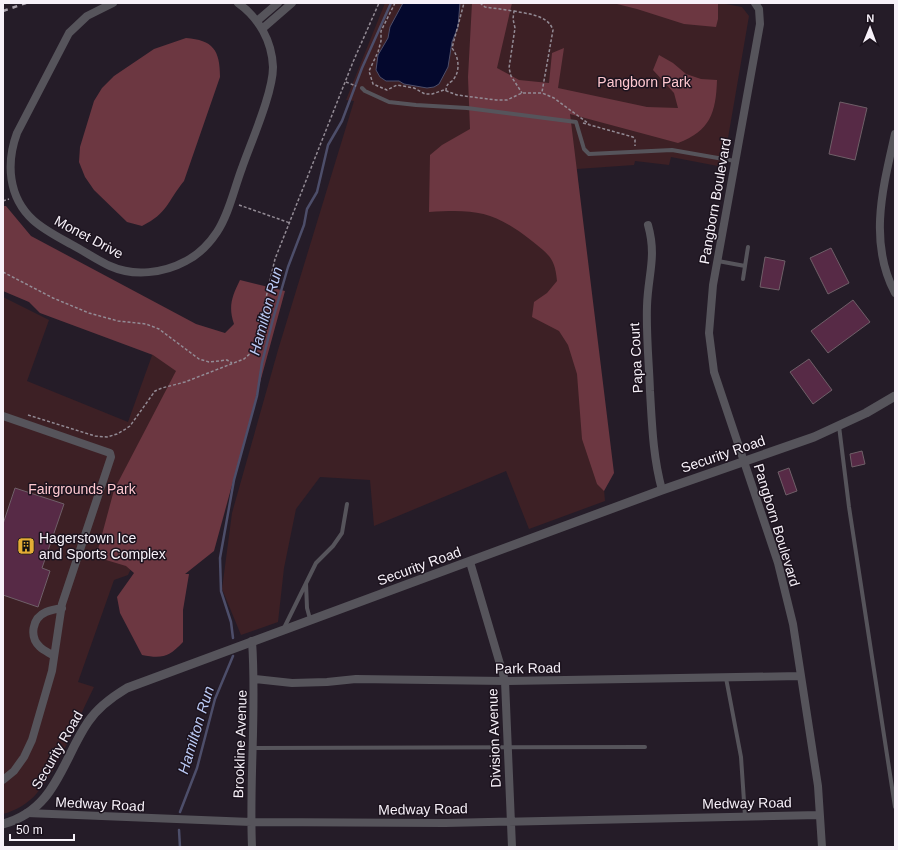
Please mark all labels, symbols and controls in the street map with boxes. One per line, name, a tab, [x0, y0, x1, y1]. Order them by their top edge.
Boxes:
north arrow	[850, 8, 890, 48]
text: N	[866, 12, 874, 24]
park label: Pangborn Park	[597, 74, 692, 90]
street label: Pangborn Boulevard	[696, 137, 734, 265]
street label: Monet Drive	[52, 212, 126, 262]
water label: Hamilton Run	[246, 265, 285, 357]
street label: Papa Court	[626, 322, 646, 394]
street label: Security Road	[679, 432, 767, 476]
street label: Pangborn Boulevard	[751, 462, 803, 588]
park label: Fairgrounds Park	[28, 481, 137, 497]
place label: Hagerstown Ice and Sports Complex	[39, 530, 166, 562]
building icon: Hagerstown Ice and Sports Complex	[16, 536, 36, 556]
street label: Security Road	[375, 543, 463, 589]
street label: Park Road	[495, 659, 561, 677]
water label: Hamilton Run	[174, 684, 217, 776]
street label: Division Avenue	[484, 688, 504, 788]
street label: Brookline Avenue	[230, 689, 250, 799]
street label: Security Road	[28, 708, 86, 792]
street label: Medway Road	[55, 794, 145, 814]
street label: Medway Road	[702, 794, 792, 812]
street label: Medway Road	[378, 800, 468, 818]
scale bar	[10, 816, 74, 842]
text: 50 m	[16, 823, 43, 837]

